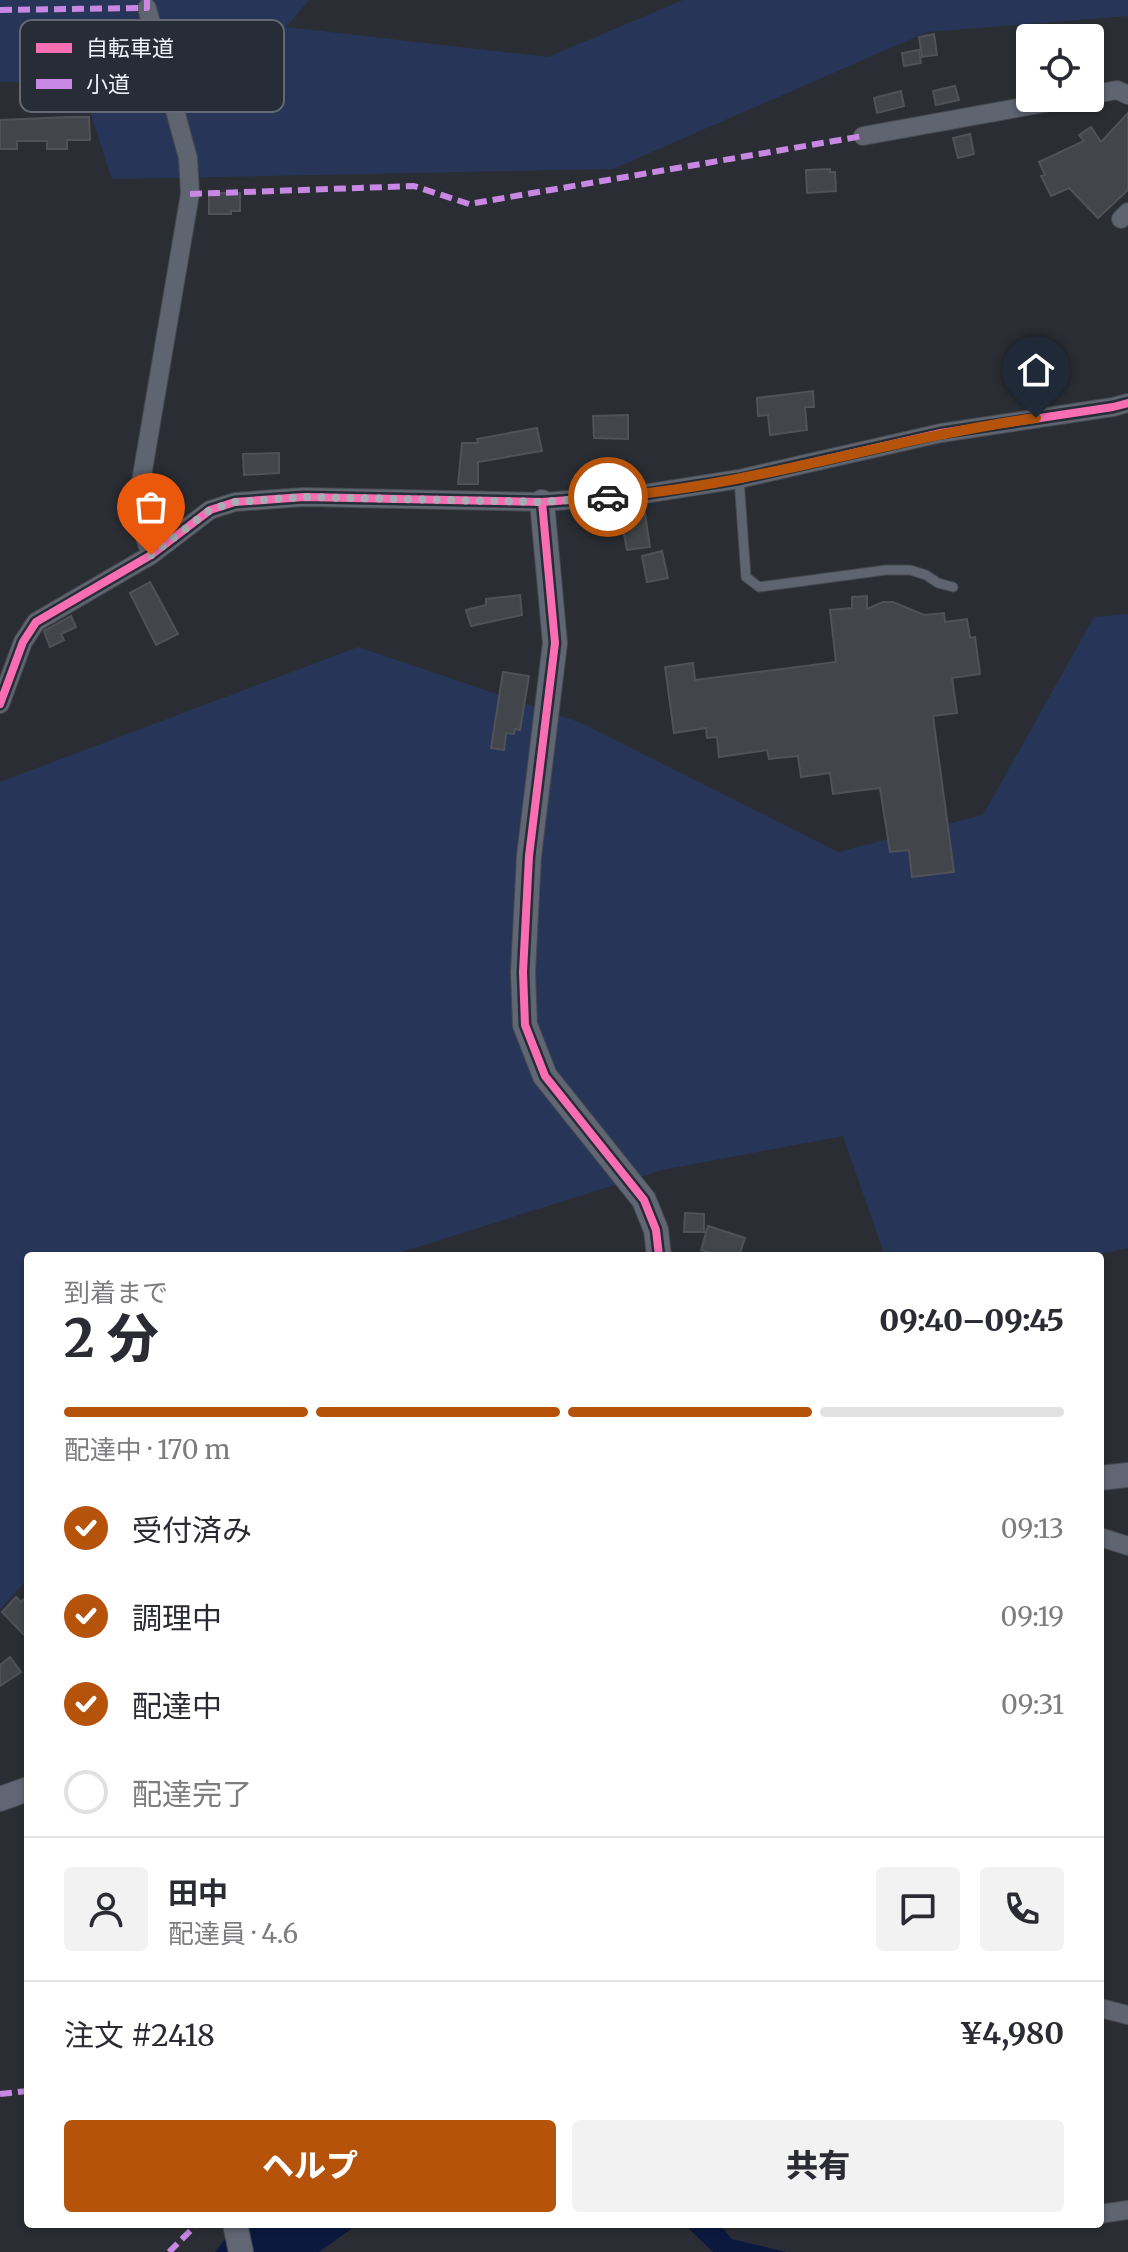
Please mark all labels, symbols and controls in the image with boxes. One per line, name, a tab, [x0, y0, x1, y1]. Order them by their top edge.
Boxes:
legend	[20, 20, 284, 112]
map controls	[1016, 24, 1104, 112]
button: locate	[1016, 24, 1104, 112]
text: 自転車道	[86, 34, 174, 62]
text: 小道	[86, 70, 130, 98]
pin	[1002, 336, 1070, 418]
icon: home	[1014, 348, 1058, 392]
courier	[568, 457, 648, 537]
pin	[117, 473, 185, 555]
icon: car	[586, 475, 630, 519]
icon: bag	[129, 485, 173, 529]
text: 到着まで	[64, 1276, 168, 1309]
text: 09:40–09:45	[879, 1301, 1064, 1339]
text: 2 分	[64, 1306, 159, 1371]
text: 配達中 · 170 m	[64, 1433, 230, 1466]
icon: check	[64, 1506, 108, 1550]
text: 受付済み	[132, 1511, 252, 1549]
text: 09:13	[1001, 1512, 1064, 1545]
icon: check	[64, 1594, 108, 1638]
text: 調理中	[132, 1599, 222, 1637]
text: 09:19	[1000, 1600, 1064, 1633]
icon: check	[64, 1682, 108, 1726]
text: 配達中	[132, 1687, 222, 1725]
text: 09:31	[1001, 1688, 1064, 1721]
text: 配達完了	[132, 1775, 252, 1813]
button: person	[64, 1867, 148, 1951]
button: chat	[876, 1867, 960, 1951]
button: phone	[980, 1867, 1064, 1951]
text: 田中	[168, 1874, 228, 1912]
text: 配達員 · 4.6	[168, 1917, 298, 1950]
text: ¥4,980	[959, 2014, 1064, 2052]
text: 注文 #2418	[64, 2016, 215, 2054]
button: ヘルプ	[64, 2120, 556, 2212]
button: 共有	[572, 2120, 1064, 2212]

